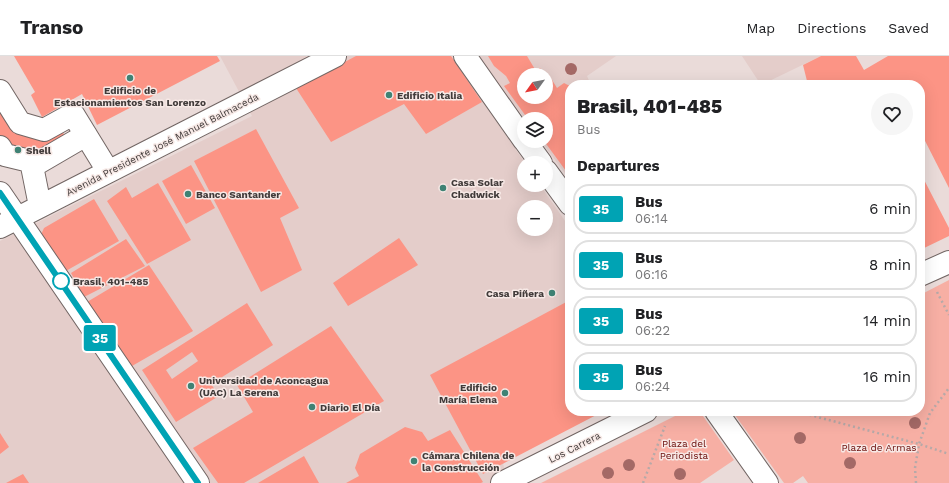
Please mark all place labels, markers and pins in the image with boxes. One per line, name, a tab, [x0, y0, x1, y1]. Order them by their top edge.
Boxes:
marker: Edificio de Estacionamientos San Lorenzo	[125, 73, 135, 83]
place label: Edificio de Estacionamientos San Lorenzo	[54, 85, 206, 108]
marker: Edificio Italia	[384, 90, 394, 100]
place label: Edificio Italia	[397, 90, 463, 101]
marker: Shell	[13, 145, 23, 155]
place label: Shell	[26, 145, 52, 156]
place label: Casa Solar Chadwick	[451, 177, 504, 200]
marker: Casa Solar Chadwick	[438, 183, 448, 193]
marker: Banco Santander	[183, 189, 193, 199]
place label: Banco Santander	[196, 189, 281, 200]
marker: Brasil, 401-485	[52, 272, 70, 290]
place label: Brasil, 401-485	[73, 276, 149, 287]
place label: Casa Piñera	[486, 288, 544, 299]
marker: Casa Piñera	[547, 288, 557, 298]
place label: Universidad de Aconcagua (UAC) La Serena	[199, 375, 329, 398]
marker: Universidad de Aconcagua (UAC) La Serena	[186, 381, 196, 391]
place label: Edificio María Elena	[439, 382, 497, 405]
marker: Edificio María Elena	[500, 388, 510, 398]
marker: Diario El Día	[307, 402, 317, 412]
place label: Diario El Día	[320, 402, 380, 413]
place label: Cámara Chilena de la Construcción	[422, 450, 515, 473]
marker: Cámara Chilena de la Construcción	[409, 456, 419, 466]

